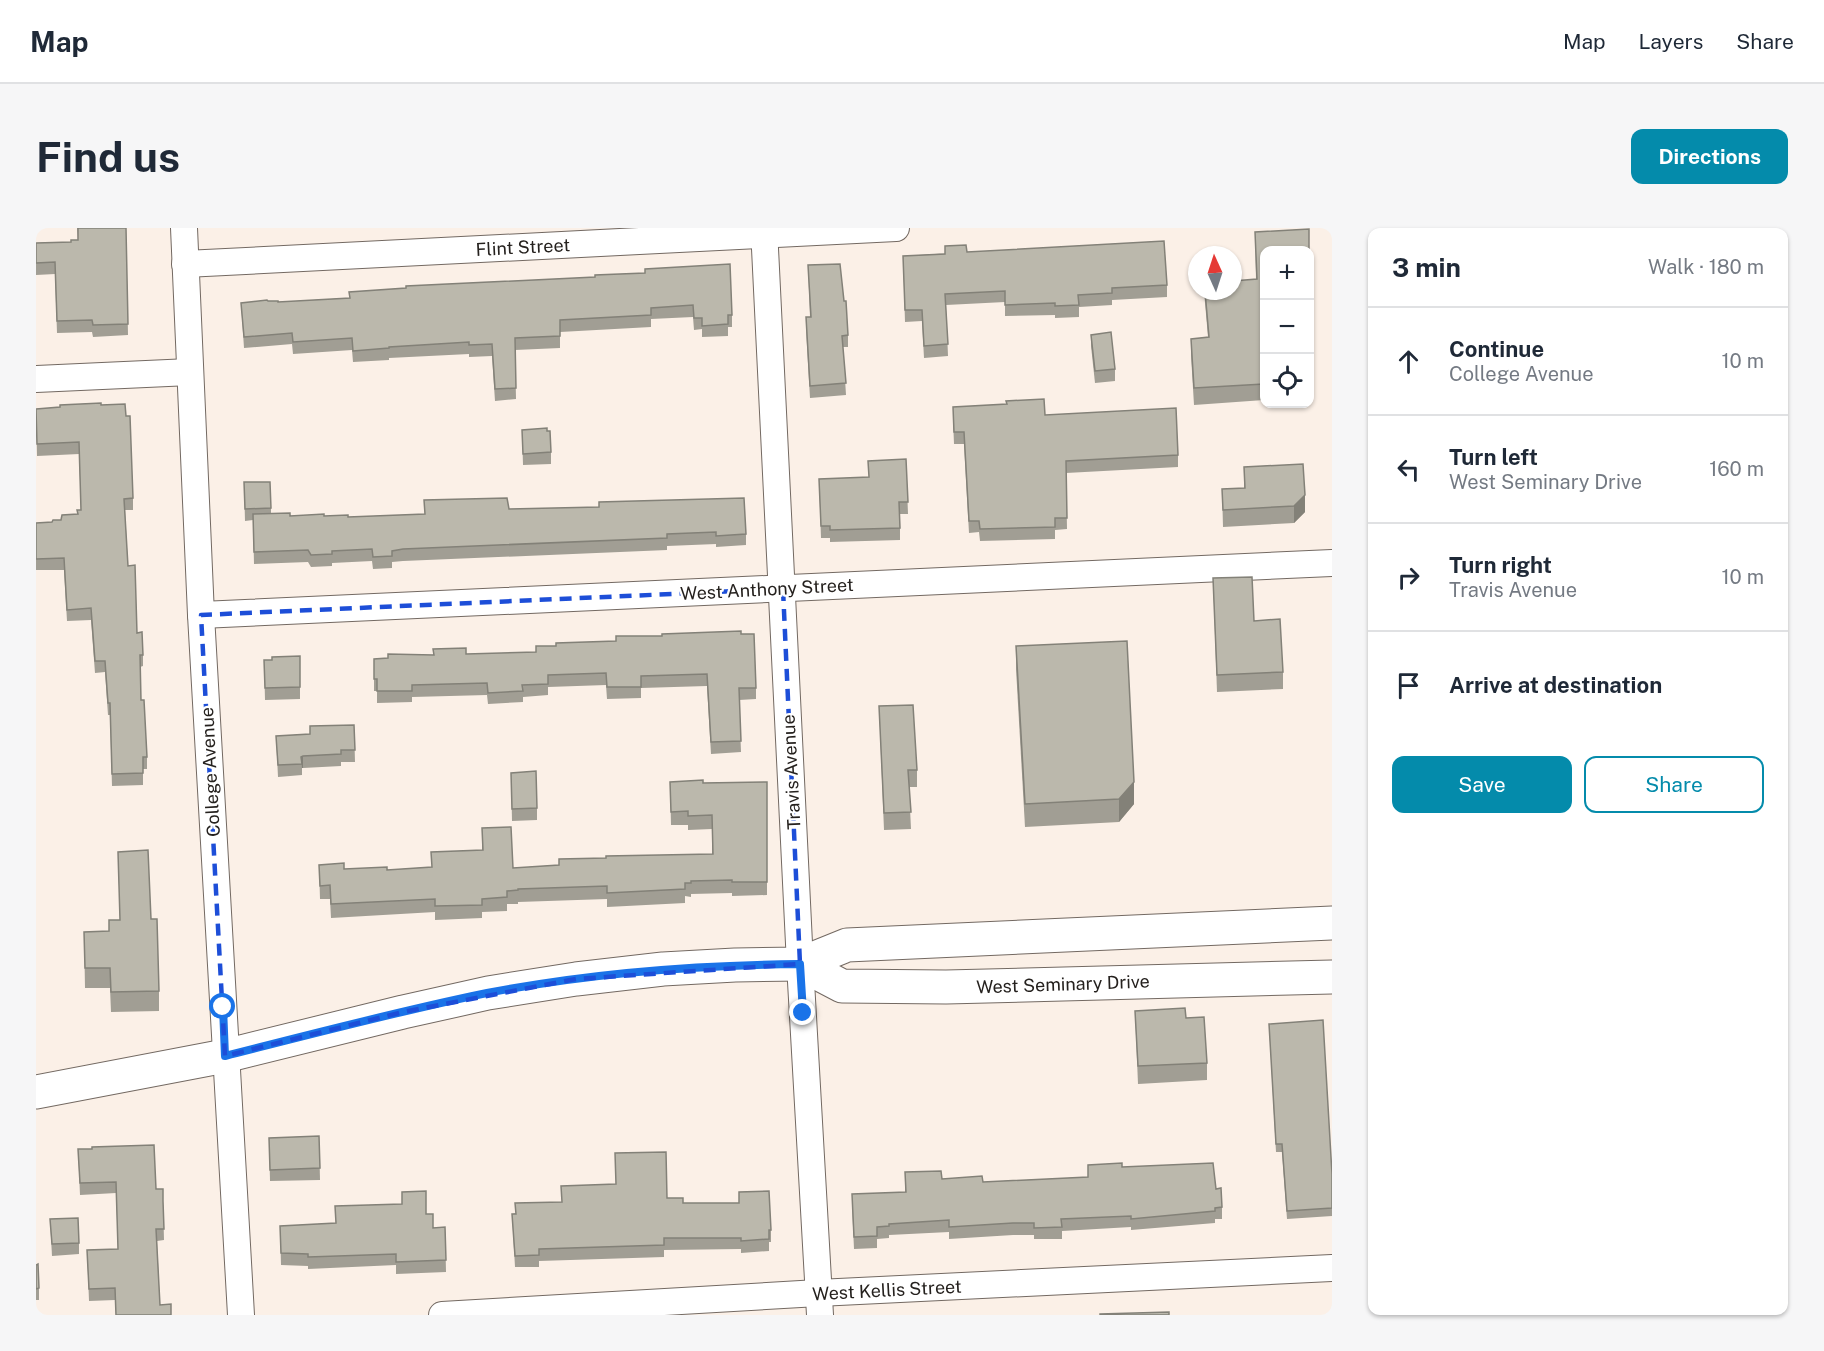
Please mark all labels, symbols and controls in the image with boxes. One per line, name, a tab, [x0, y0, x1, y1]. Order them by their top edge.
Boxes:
text: Map	[30, 25, 89, 58]
text: Map	[1563, 29, 1606, 54]
text: Layers	[1639, 29, 1703, 54]
text: Share	[1736, 29, 1794, 54]
button: Directions	[1631, 129, 1788, 184]
text: Find us	[36, 132, 180, 181]
street label: Flint Street	[475, 234, 571, 260]
north arrow	[1188, 246, 1242, 300]
map controls	[1260, 246, 1314, 408]
button: +	[1260, 246, 1314, 300]
text: 3 min	[1392, 252, 1461, 283]
text: Walk · 180 m	[1648, 255, 1764, 279]
button: −	[1260, 300, 1314, 354]
text: Continue	[1449, 336, 1544, 362]
icon: ahead	[1392, 345, 1425, 378]
text: 10 m	[1721, 349, 1764, 373]
button: locate	[1260, 354, 1314, 408]
text: College Avenue	[1449, 362, 1594, 386]
text: Turn left	[1449, 444, 1538, 470]
icon: left	[1392, 453, 1425, 486]
text: 160 m	[1709, 457, 1764, 481]
text: West Seminary Drive	[1449, 470, 1642, 494]
text: Turn right	[1449, 552, 1552, 578]
icon: right	[1392, 561, 1425, 594]
text: 10 m	[1721, 565, 1764, 589]
street label: West Anthony Street	[680, 574, 854, 604]
text: Travis Avenue	[1449, 578, 1577, 602]
icon: arrive	[1392, 669, 1425, 702]
text: Arrive at destination	[1449, 672, 1662, 698]
street label: College Avenue	[196, 707, 224, 837]
street label: Travis Avenue	[777, 714, 805, 830]
button: Save	[1392, 756, 1572, 813]
button: Share	[1584, 756, 1764, 813]
street label: West Seminary Drive	[976, 970, 1150, 998]
route start	[209, 993, 235, 1019]
route end	[789, 999, 815, 1025]
street label: West Kellis Street	[812, 1276, 962, 1304]

